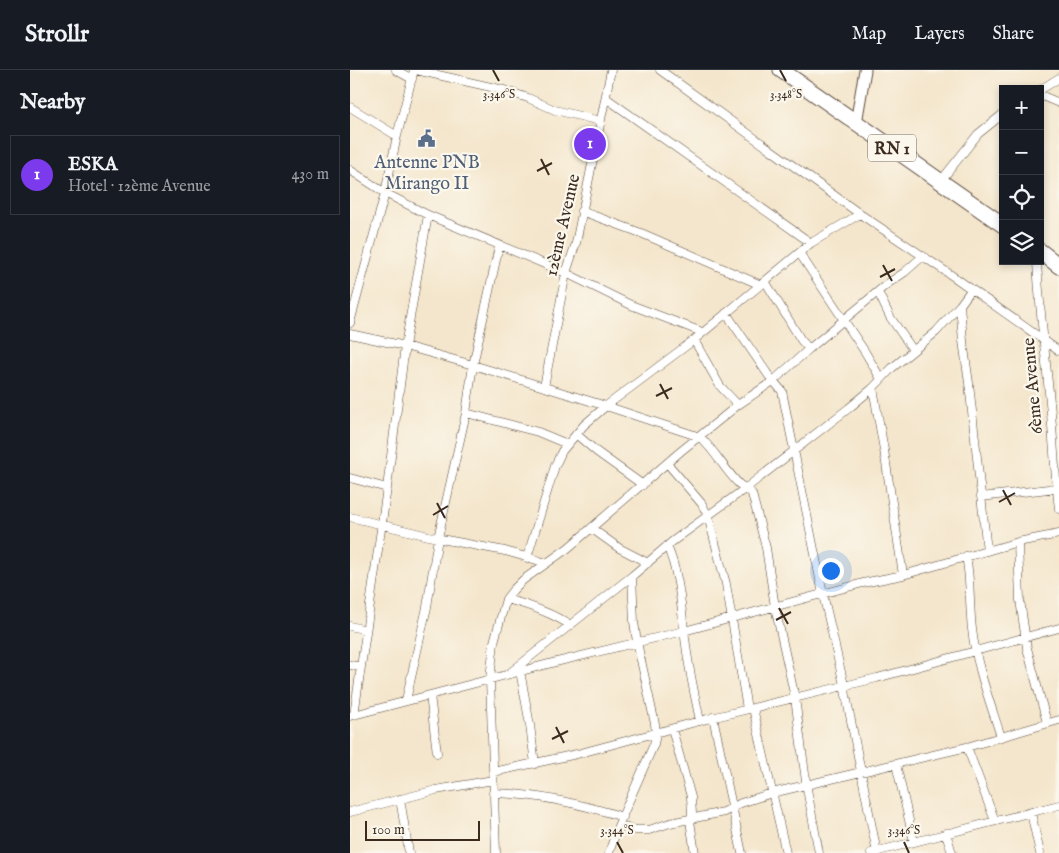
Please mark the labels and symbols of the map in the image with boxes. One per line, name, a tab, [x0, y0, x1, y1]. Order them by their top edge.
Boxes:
text: 3.346°S	[483, 87, 515, 102]
text: 3.348°S	[770, 87, 802, 102]
pin: 1	[574, 125, 606, 163]
public building icon: Antenne PNB Mirango II	[417, 129, 437, 149]
road number: RN 1	[868, 134, 916, 162]
place label: Antenne PNB Mirango II	[373, 152, 480, 196]
street label: 12ème Avenue	[541, 172, 586, 279]
street label: 6ème Avenue	[1018, 337, 1049, 435]
your location	[818, 558, 844, 584]
scale bar	[365, 818, 480, 841]
text: 3.344°S	[600, 823, 634, 838]
text: 3.346°S	[888, 823, 920, 838]

